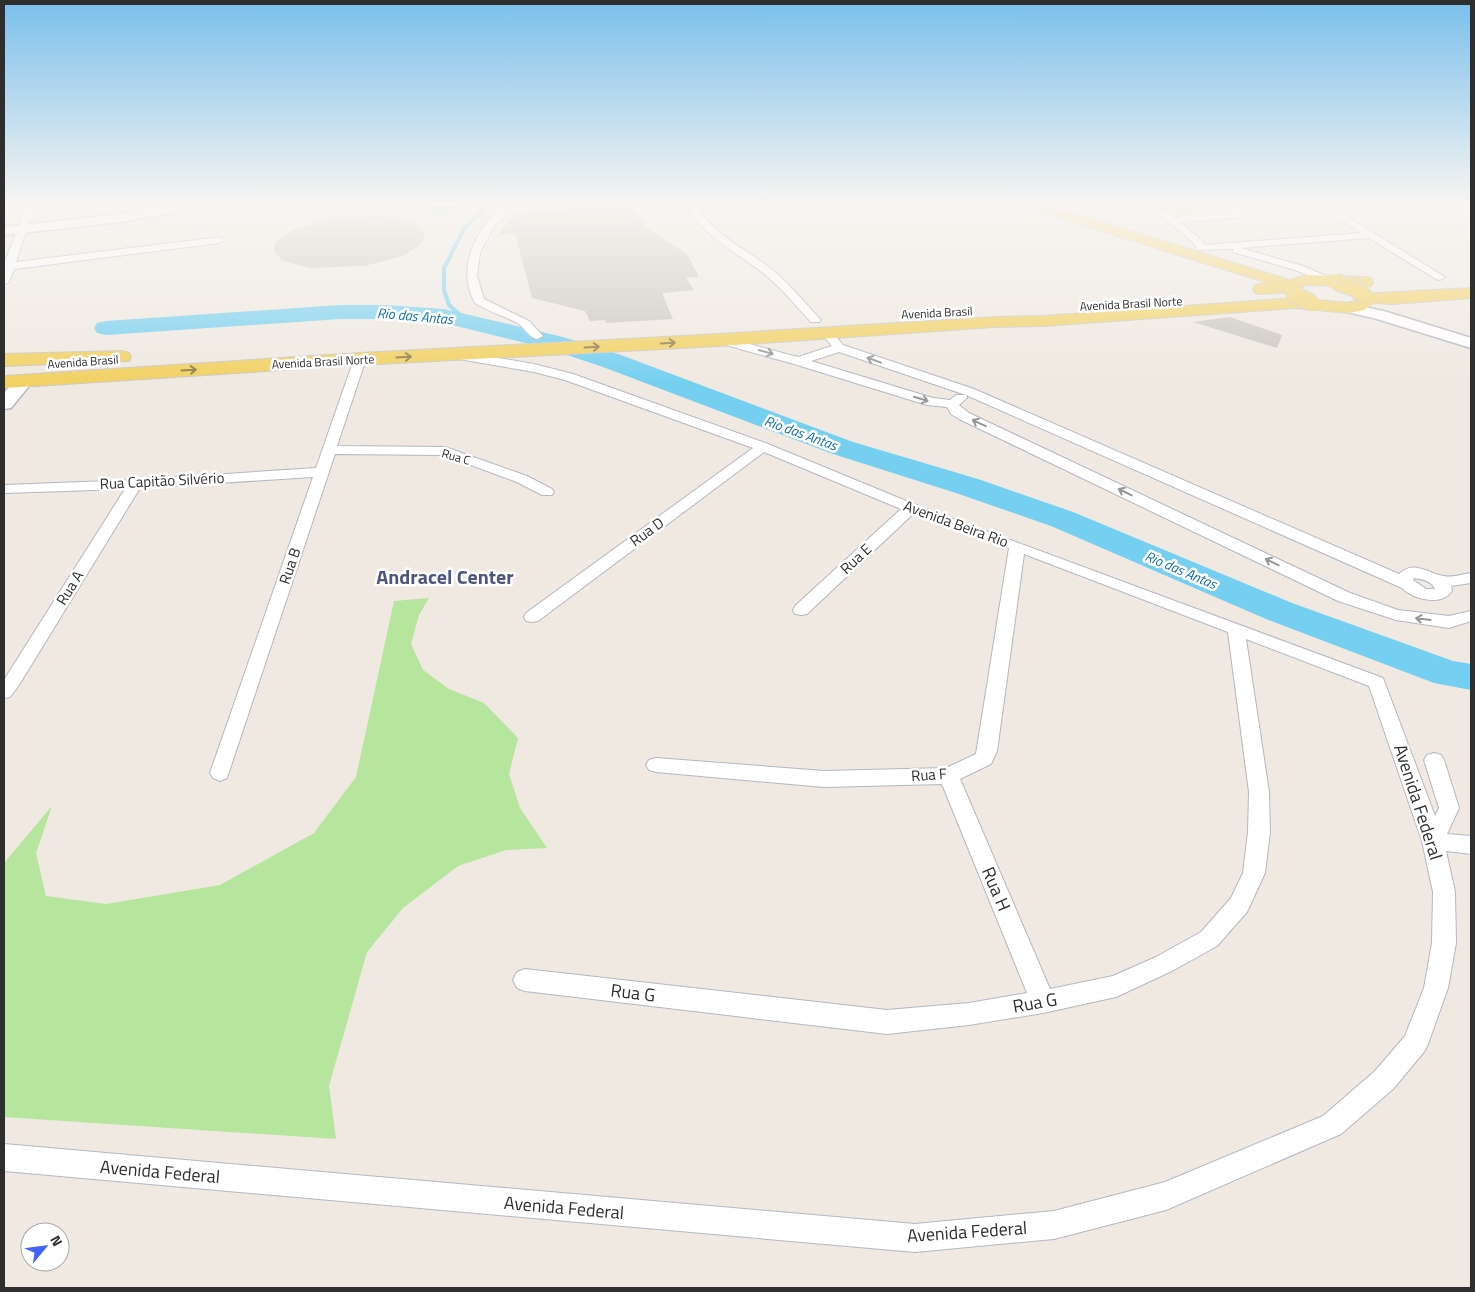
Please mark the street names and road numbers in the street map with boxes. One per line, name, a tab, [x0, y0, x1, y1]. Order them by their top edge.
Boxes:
street label: Avenida Brasil Norte	[1079, 291, 1183, 316]
street label: Avenida Brasil	[901, 301, 973, 324]
street label: Avenida Brasil Norte	[271, 349, 375, 374]
street label: Avenida Brasil	[47, 350, 119, 373]
street label: Rua C	[440, 443, 473, 470]
street label: Rua Capitão Silvério	[99, 466, 225, 495]
street label: Avenida Beira Rio	[901, 494, 1012, 553]
street label: Rua D	[625, 511, 669, 552]
street label: Rua E	[835, 538, 877, 579]
street label: Rua B	[273, 544, 306, 587]
street label: Rua A	[50, 566, 89, 609]
street label: Avenida Federal	[1387, 740, 1450, 863]
street label: Rua F	[910, 762, 948, 787]
street label: Rua H	[975, 862, 1018, 915]
street label: Rua G	[609, 976, 657, 1009]
street label: Rua G	[1011, 985, 1059, 1020]
street label: Avenida Federal	[99, 1153, 221, 1190]
street label: Avenida Federal	[503, 1189, 625, 1226]
street label: Avenida Federal	[906, 1214, 1028, 1249]

